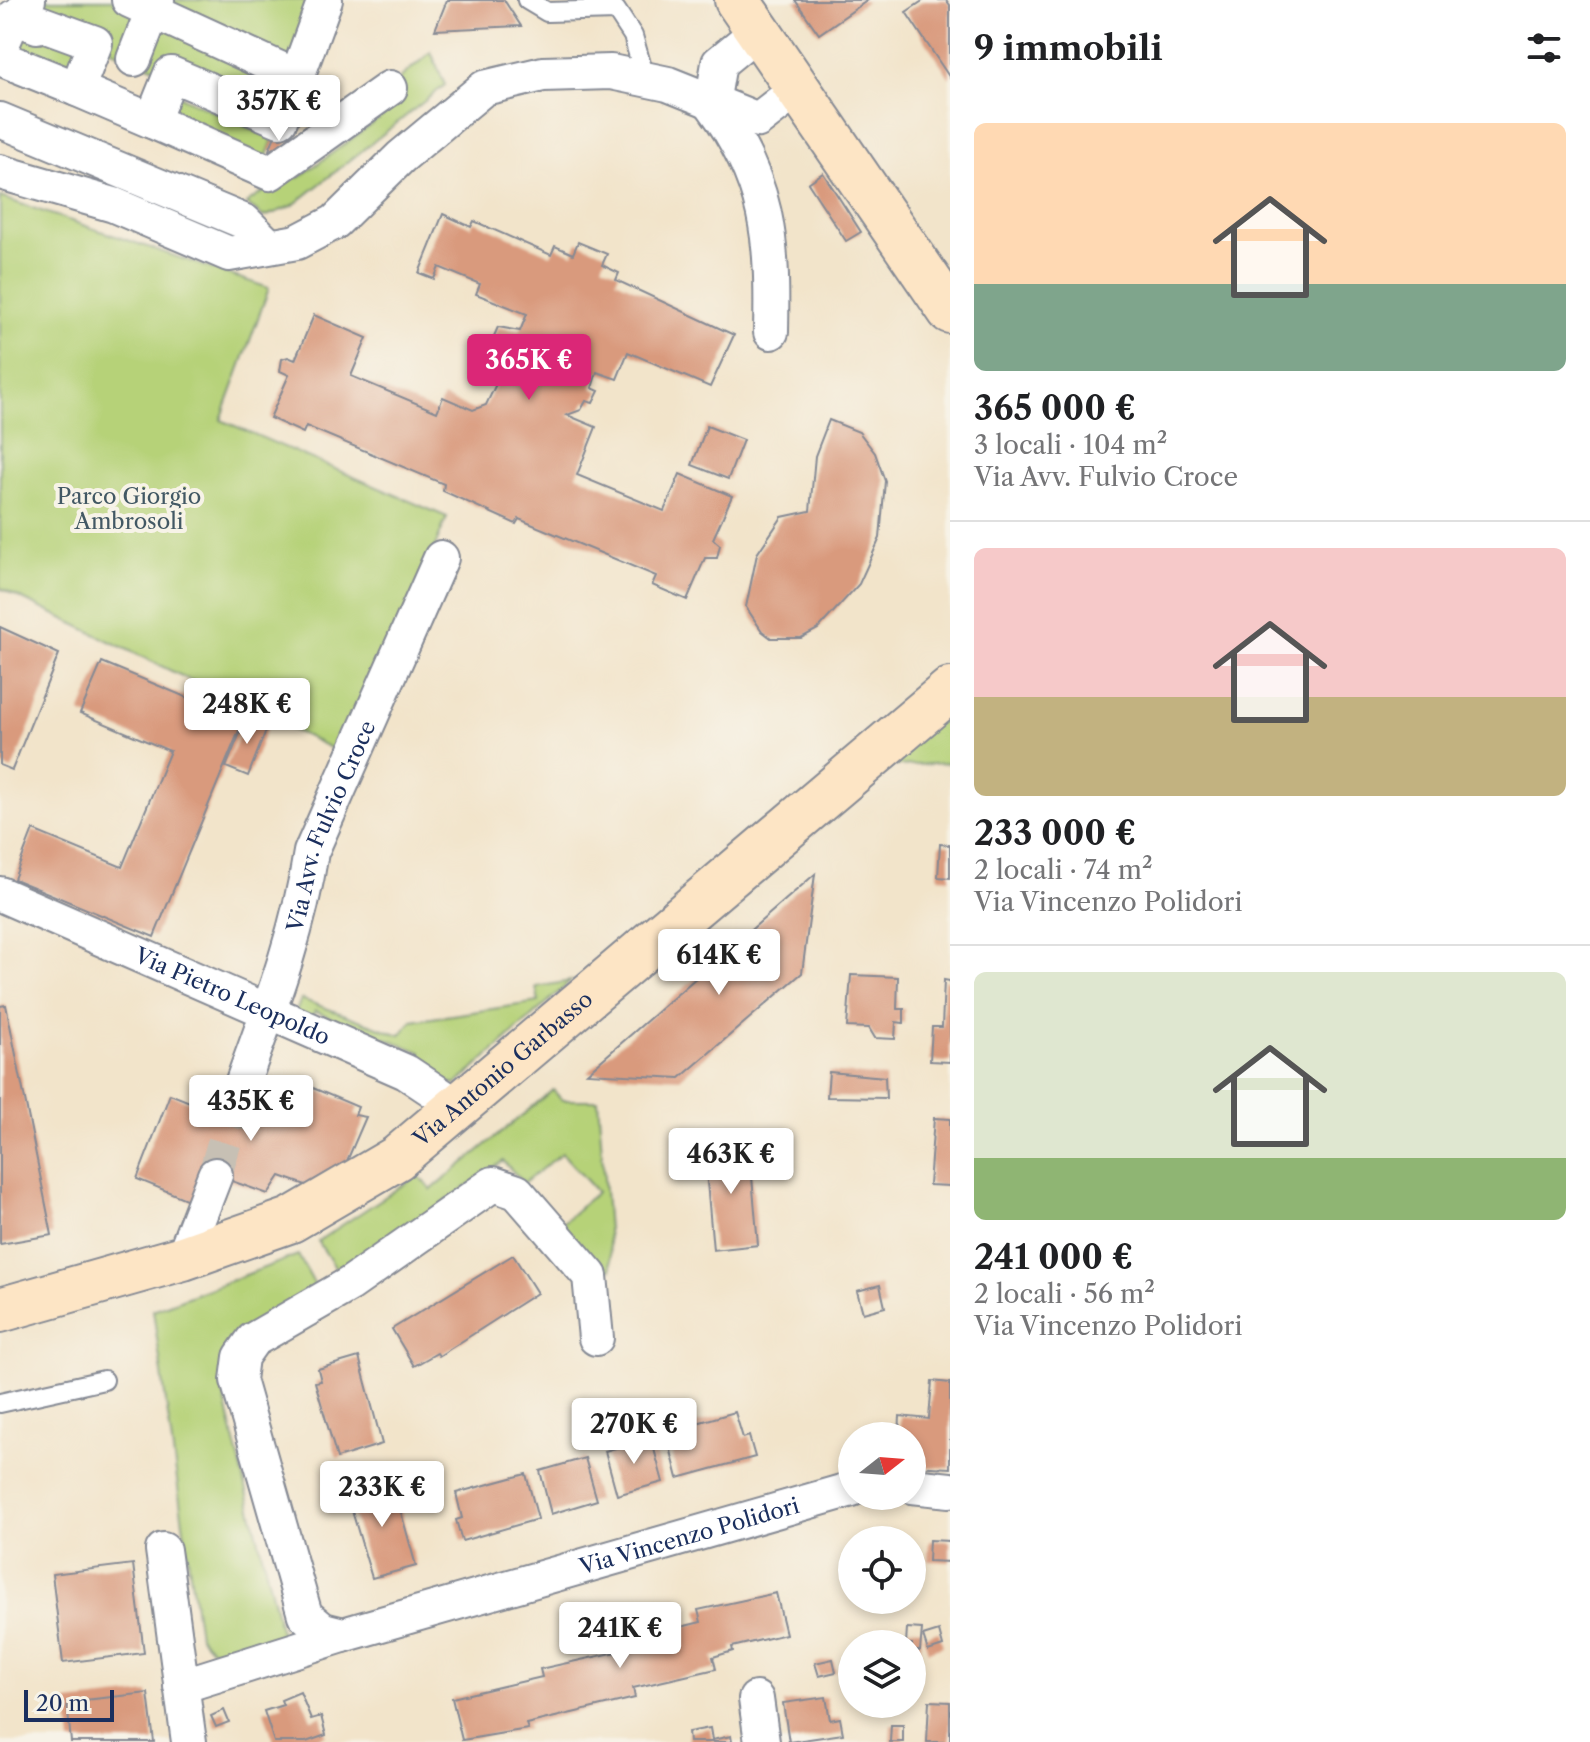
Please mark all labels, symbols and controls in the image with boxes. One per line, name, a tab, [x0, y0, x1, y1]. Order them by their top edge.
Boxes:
icon: filters	[1522, 26, 1566, 70]
text: 9 immobili	[974, 27, 1163, 69]
pin: 357K €	[214, 75, 344, 143]
text: 357K €	[236, 85, 322, 117]
icon: home	[1198, 175, 1342, 319]
pin: 365K €	[464, 334, 594, 402]
text: 365K €	[485, 344, 573, 376]
text: 365 000 €	[974, 387, 1136, 429]
text: 3 locali · 104 m²	[974, 429, 1167, 461]
text: Via Avv. Fulvio Croce	[974, 461, 1238, 493]
park label: Parco Giorgio Ambrosoli	[57, 483, 201, 535]
icon: home	[1198, 600, 1342, 744]
pin: 248K €	[182, 678, 312, 746]
text: 248K €	[202, 688, 292, 720]
street label: Via Avv. Fulvio Croce	[281, 716, 381, 936]
text: 233 000 €	[974, 812, 1136, 854]
text: 2 locali · 74 m²	[974, 854, 1153, 886]
text: Via Vincenzo Polidori	[974, 886, 1242, 918]
pin: 614K €	[654, 929, 784, 997]
text: 614K €	[676, 939, 762, 971]
street label: Via Pietro Leopoldo	[130, 941, 334, 1051]
street label: Via Antonio Garbasso	[407, 985, 598, 1153]
icon: home	[1198, 1024, 1342, 1168]
pin: 435K €	[186, 1075, 316, 1143]
text: 435K €	[207, 1085, 295, 1117]
pin: 463K €	[666, 1128, 796, 1196]
text: 463K €	[687, 1138, 775, 1170]
text: 241 000 €	[974, 1236, 1133, 1278]
text: 2 locali · 56 m²	[974, 1278, 1155, 1310]
text: Via Vincenzo Polidori	[974, 1310, 1242, 1342]
pin: 270K €	[569, 1398, 699, 1466]
text: 270K €	[590, 1408, 678, 1440]
north arrow	[838, 1422, 926, 1510]
map controls	[838, 1422, 926, 1718]
pin: 233K €	[317, 1461, 447, 1529]
text: 233K €	[338, 1471, 426, 1503]
street label: Via Vincenzo Polidori	[575, 1491, 803, 1580]
button: locate	[838, 1526, 926, 1614]
pin: 241K €	[555, 1602, 685, 1670]
text: 241K €	[577, 1612, 663, 1644]
button: layers	[838, 1630, 926, 1718]
scale bar	[24, 1686, 114, 1722]
text: 20 m	[36, 1690, 89, 1717]

